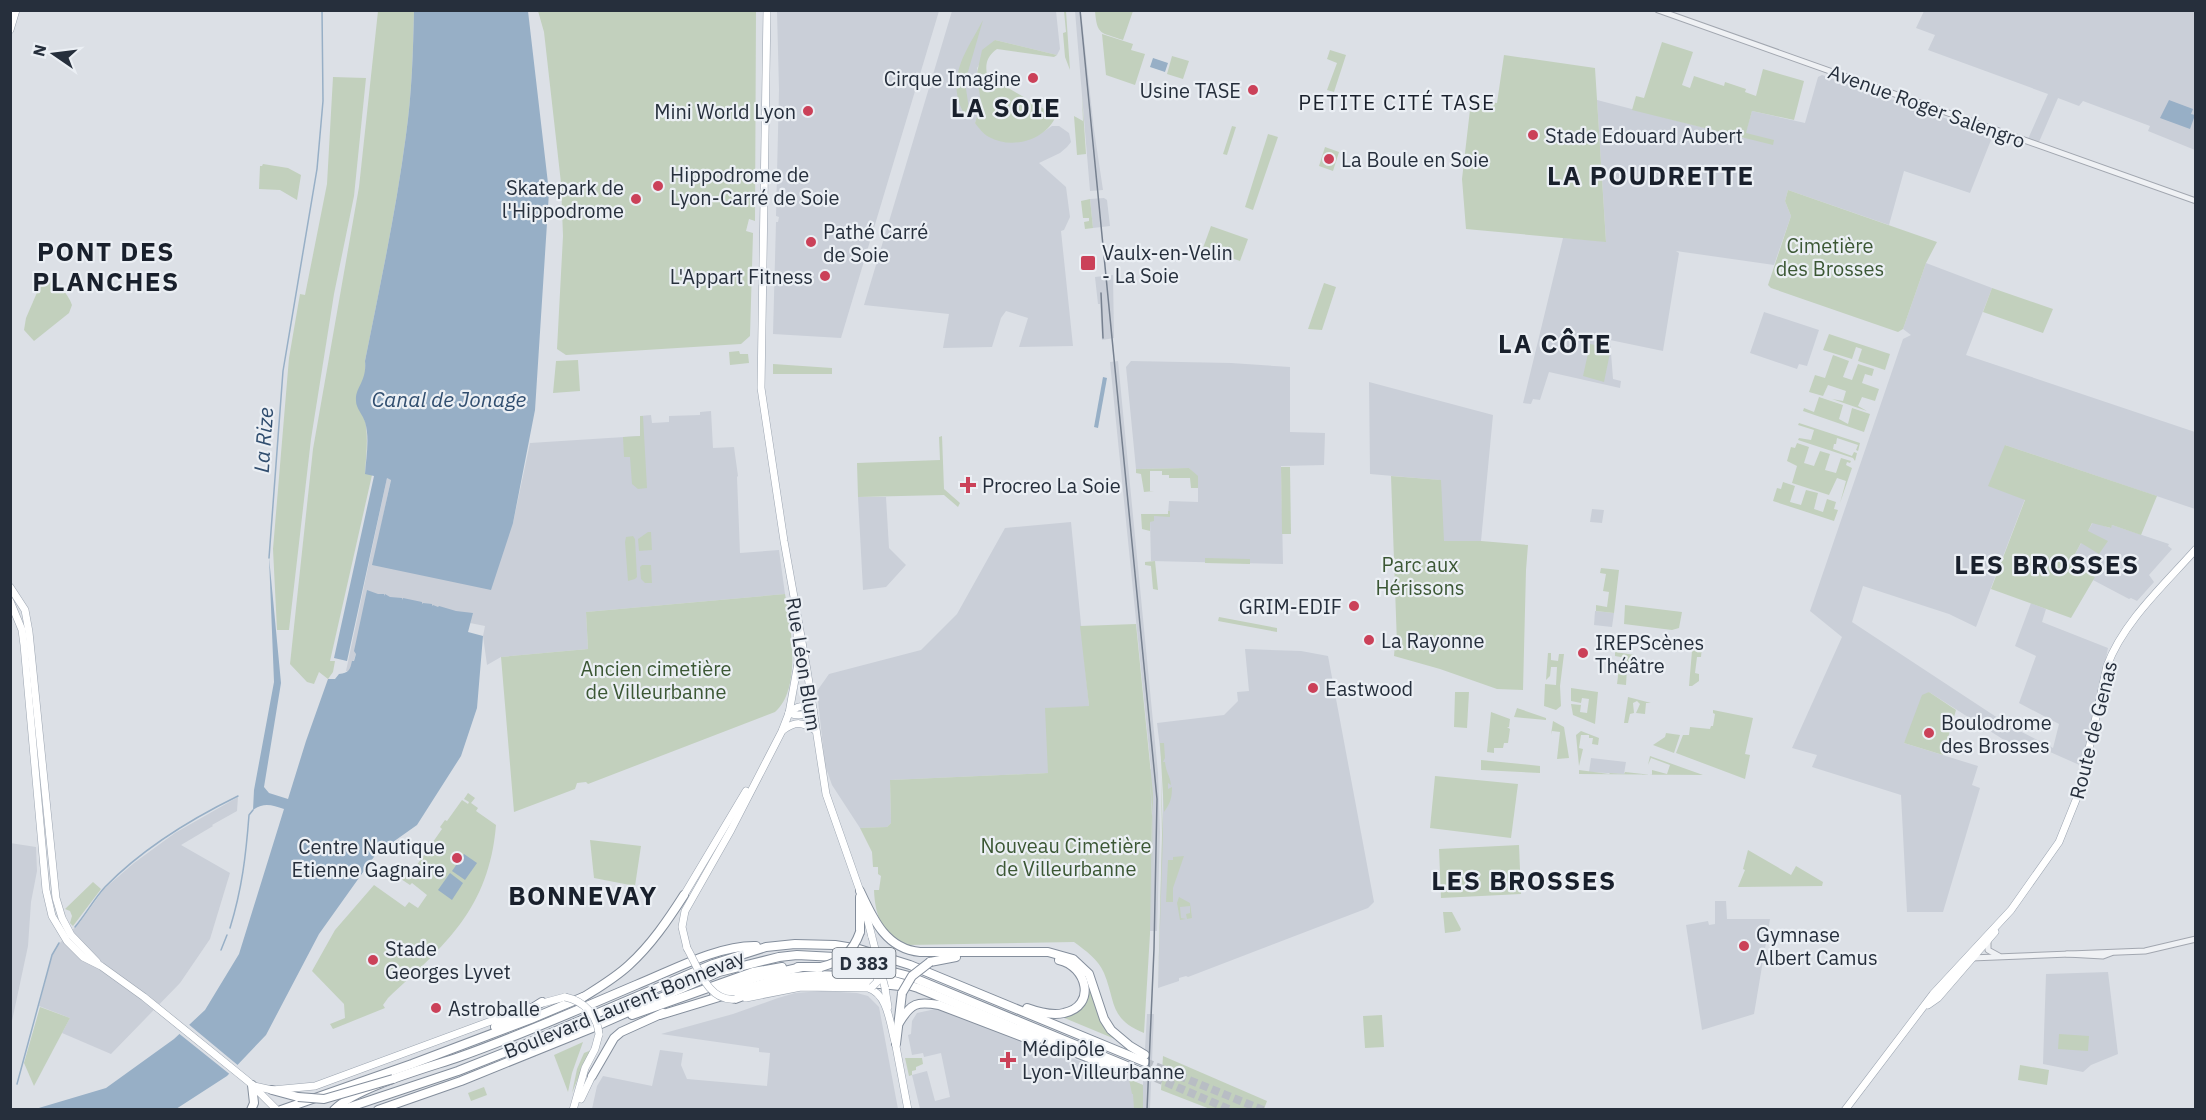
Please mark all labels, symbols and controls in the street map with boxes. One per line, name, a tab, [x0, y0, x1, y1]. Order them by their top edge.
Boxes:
north arrow	[24, 24, 84, 84]
text: N	[28, 42, 51, 58]
street label: Avenue Roger Salengro	[1825, 58, 2029, 154]
place label: Cirque Imagine	[884, 65, 1021, 92]
marker: Cirque Imagine	[1026, 71, 1040, 85]
place label: Usine TASE	[1139, 77, 1241, 104]
marker: Usine TASE	[1246, 83, 1260, 97]
district label: PETITE CITÉ TASE	[1298, 88, 1496, 116]
district label: LA SOIE	[951, 90, 1061, 124]
place label: Mini World Lyon	[654, 98, 796, 125]
marker: Mini World Lyon	[801, 104, 815, 118]
place label: Stade Edouard Aubert	[1545, 122, 1743, 149]
marker: Stade Edouard Aubert	[1526, 128, 1540, 142]
place label: La Boule en Soie	[1341, 146, 1489, 173]
marker: La Boule en Soie	[1322, 152, 1336, 166]
district label: LA POUDRETTE	[1547, 158, 1755, 192]
place label: Hippodrome de Lyon-Carré de Soie	[670, 161, 839, 211]
place label: Skatepark de l'Hippodrome	[502, 174, 624, 224]
marker: Hippodrome de Lyon-Carré de Soie	[651, 179, 665, 193]
marker: Skatepark de l'Hippodrome	[629, 192, 643, 206]
place label: Pathé Carré de Soie	[823, 218, 928, 268]
park label: Cimetière des Brosses	[1776, 232, 1884, 282]
district label: PONT DES PLANCHES	[32, 234, 180, 298]
marker: Pathé Carré de Soie	[804, 235, 818, 249]
place label: Vaulx-en-Velin - La Soie	[1102, 239, 1233, 289]
marker: Vaulx-en-Velin - La Soie	[1079, 254, 1097, 272]
place label: L'Appart Fitness	[670, 263, 813, 290]
marker: L'Appart Fitness	[818, 269, 832, 283]
district label: LA CÔTE	[1498, 326, 1612, 360]
water label: Canal de Jonage	[372, 385, 527, 413]
water label: La Rize	[247, 406, 279, 474]
place label: Procreo La Soie	[982, 472, 1121, 499]
marker: Procreo La Soie	[959, 476, 977, 494]
district label: LES BROSSES	[1954, 547, 2140, 581]
park label: Parc aux Hérissons	[1375, 551, 1465, 601]
place label: GRIM-EDIF	[1239, 593, 1342, 620]
street label: Rue Léon Blum	[780, 595, 828, 733]
marker: GRIM-EDIF	[1347, 599, 1361, 613]
place label: La Rayonne	[1381, 627, 1484, 654]
place label: IREPScènes Théâtre	[1595, 629, 1704, 679]
marker: La Rayonne	[1362, 633, 1376, 647]
marker: IREPScènes Théâtre	[1576, 646, 1590, 660]
park label: Ancien cimetière de Villeurbanne	[580, 655, 732, 705]
street label: Route de Genas	[2063, 658, 2123, 802]
place label: Eastwood	[1325, 675, 1413, 702]
marker: Eastwood	[1306, 681, 1320, 695]
place label: Boulodrome des Brosses	[1941, 709, 2052, 759]
marker: Boulodrome des Brosses	[1922, 726, 1936, 740]
park label: Nouveau Cimetière de Villeurbanne	[980, 832, 1152, 882]
place label: Centre Nautique Etienne Gagnaire	[292, 833, 445, 883]
marker: Centre Nautique Etienne Gagnaire	[450, 851, 464, 865]
district label: LES BROSSES	[1431, 863, 1617, 897]
district label: BONNEVAY	[508, 878, 658, 912]
place label: Gymnase Albert Camus	[1756, 921, 1878, 971]
place label: Stade Georges Lyvet	[385, 935, 511, 985]
marker: Gymnase Albert Camus	[1737, 939, 1751, 953]
street label: Boulevard Laurent Bonnevay	[500, 943, 748, 1065]
road number: D 383	[832, 948, 896, 978]
marker: Stade Georges Lyvet	[366, 953, 380, 967]
place label: Astroballe	[448, 995, 540, 1022]
marker: Astroballe	[429, 1001, 443, 1015]
place label: Médipôle Lyon-Villeurbanne	[1022, 1035, 1185, 1085]
marker: Médipôle Lyon-Villeurbanne	[999, 1051, 1017, 1069]

